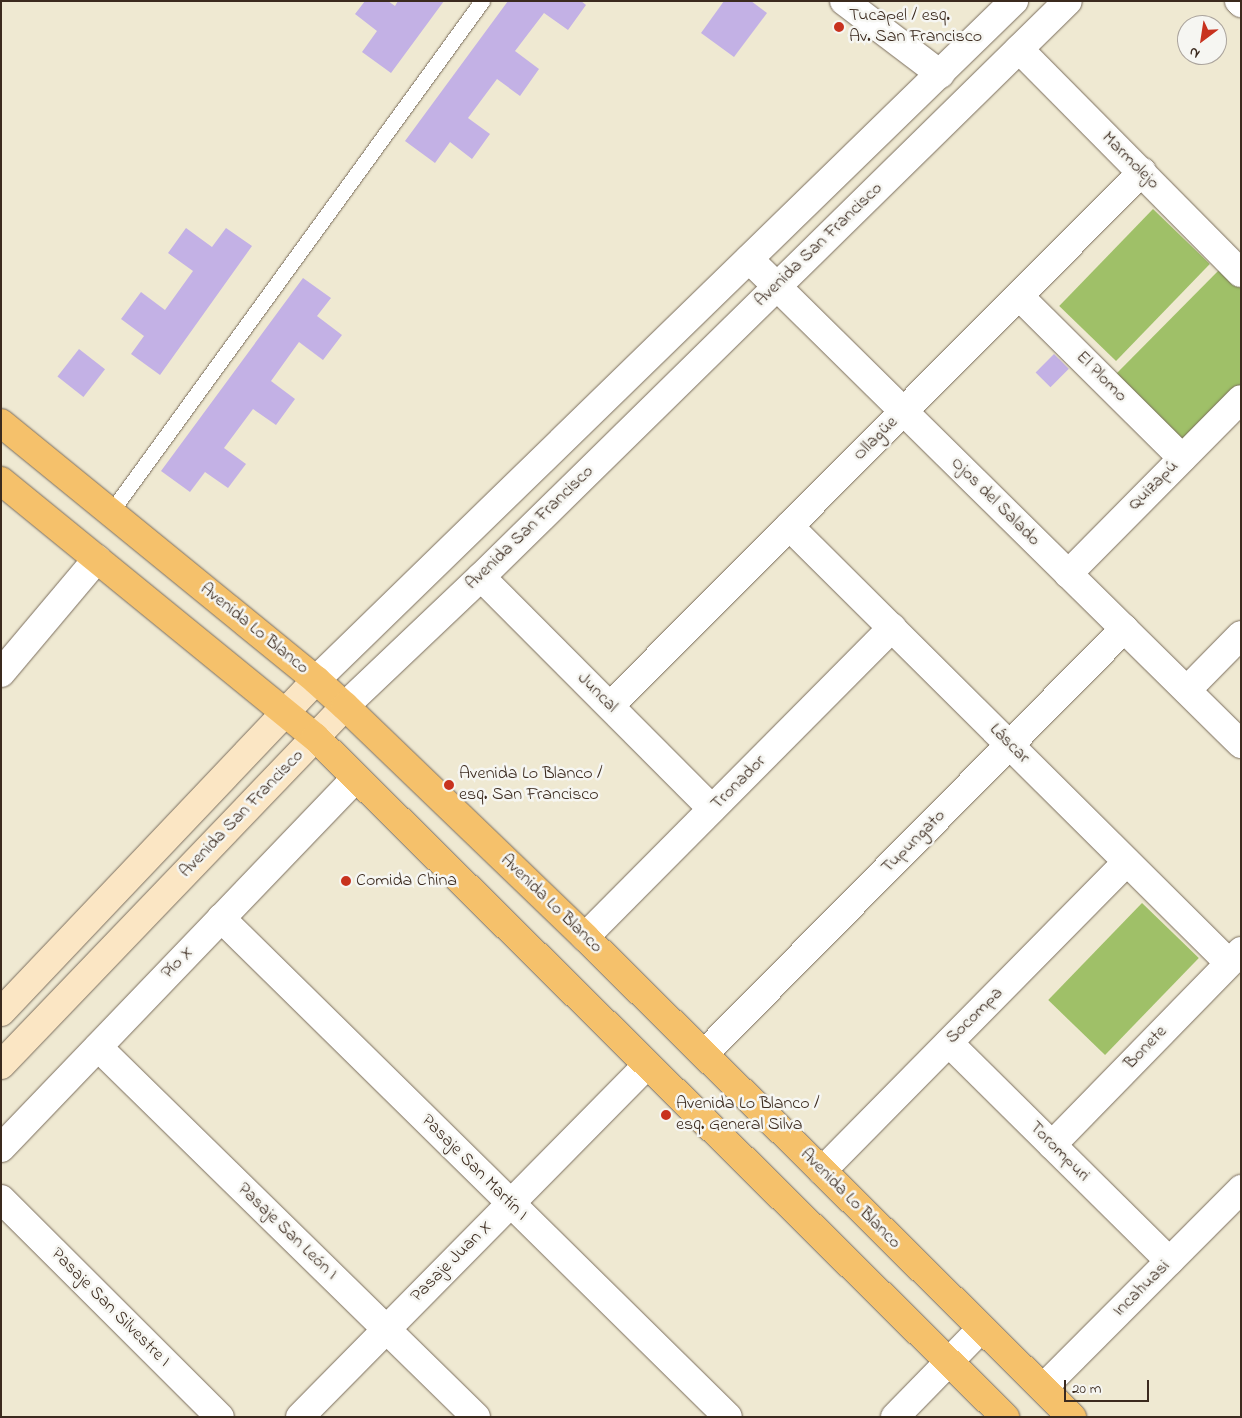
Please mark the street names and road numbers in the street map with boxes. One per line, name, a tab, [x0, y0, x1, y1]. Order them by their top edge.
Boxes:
street label: Marmolejo	[1097, 128, 1163, 194]
street label: Avenida San Francisco	[750, 178, 888, 312]
street label: El Plomo	[1071, 347, 1131, 407]
street label: Ollagüe	[849, 412, 903, 466]
street label: Ojos del Salado	[946, 453, 1044, 551]
street label: Quizapú	[1124, 456, 1184, 516]
street label: Avenida San Francisco	[461, 461, 599, 595]
street label: Avenida Lo Blanco	[195, 579, 313, 679]
street label: Juncal	[572, 668, 622, 718]
street label: Láscar	[984, 719, 1034, 769]
street label: Avenida San Francisco	[175, 745, 309, 883]
street label: Tronador	[707, 751, 771, 815]
street label: Tupungato	[878, 806, 950, 878]
street label: Avenida Lo Blanco	[495, 850, 607, 958]
street label: Pío X	[157, 942, 199, 984]
street label: Socompa	[942, 983, 1008, 1049]
street label: Bonete	[1120, 1022, 1172, 1074]
street label: Pasaje San Martín I	[416, 1110, 532, 1226]
street label: Torompuri	[1024, 1117, 1094, 1187]
street label: Avenida Lo Blanco	[795, 1144, 905, 1254]
street label: Pasaje San León I	[233, 1179, 341, 1285]
street label: Pasaje Juan X	[407, 1217, 497, 1307]
street label: Pasaje San Silvestre I	[46, 1244, 174, 1372]
street label: Incahuasi	[1109, 1256, 1175, 1322]

